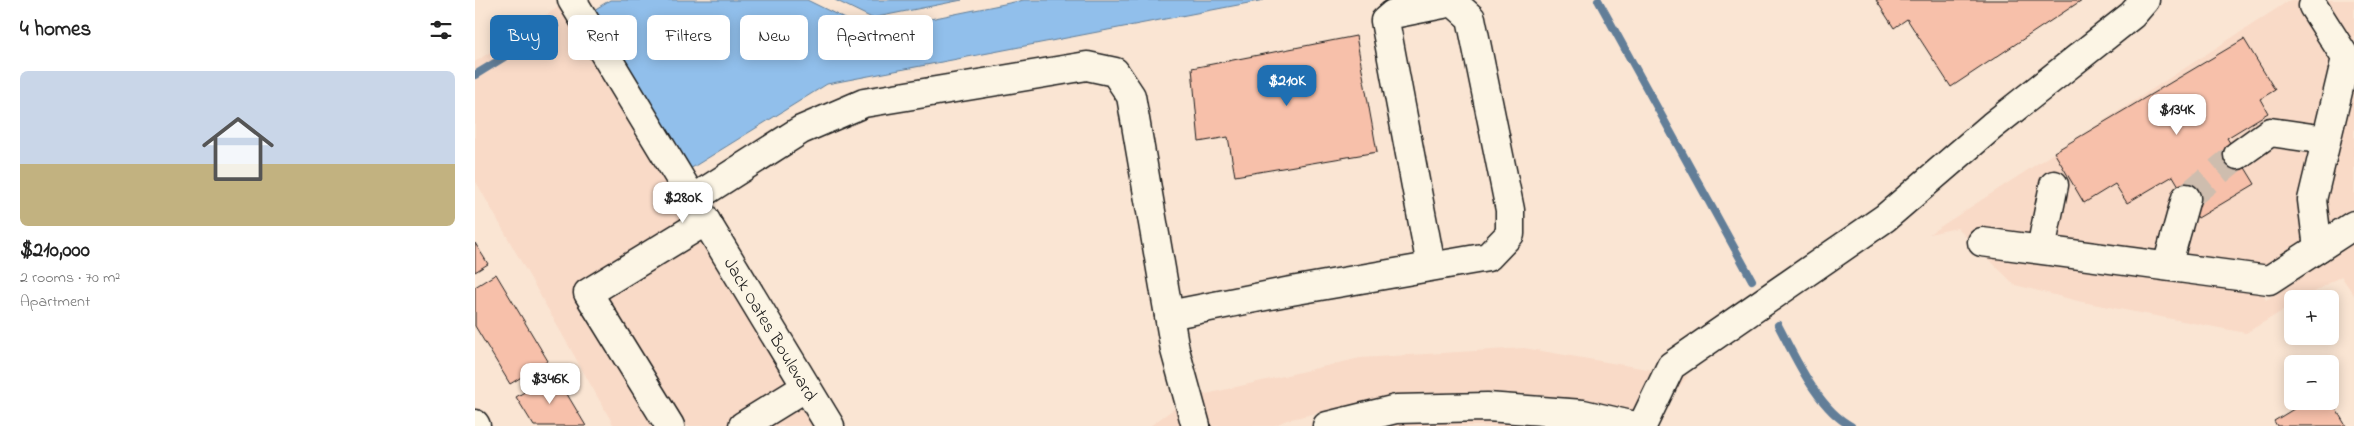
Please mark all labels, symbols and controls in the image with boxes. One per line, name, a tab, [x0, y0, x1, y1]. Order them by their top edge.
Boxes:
text: 4 homes	[20, 15, 91, 45]
chip: Buy	[490, 15, 558, 60]
chip: Rent	[568, 15, 637, 60]
chip: Filters	[647, 15, 730, 60]
chip: New	[740, 15, 808, 60]
chip: Apartment	[818, 15, 933, 60]
icon: filters	[427, 16, 455, 44]
pin: $210K	[1252, 64, 1322, 107]
text: $210K	[1268, 69, 1306, 93]
pin: $134K	[2142, 94, 2212, 136]
text: $134K	[2159, 98, 2195, 122]
icon: home	[193, 104, 283, 194]
pin: $280K	[648, 182, 718, 224]
text: $280K	[664, 186, 702, 210]
text: $210,000	[20, 236, 90, 266]
street label: Jack Oates Boulevard	[716, 253, 823, 407]
text: 2 rooms · 70 m²	[20, 266, 120, 290]
text: Apartment	[20, 290, 90, 314]
map controls	[2284, 290, 2339, 410]
button: +	[2284, 290, 2339, 345]
button: −	[2284, 355, 2339, 410]
pin: $346K	[515, 362, 585, 405]
text: $346K	[531, 367, 569, 391]

